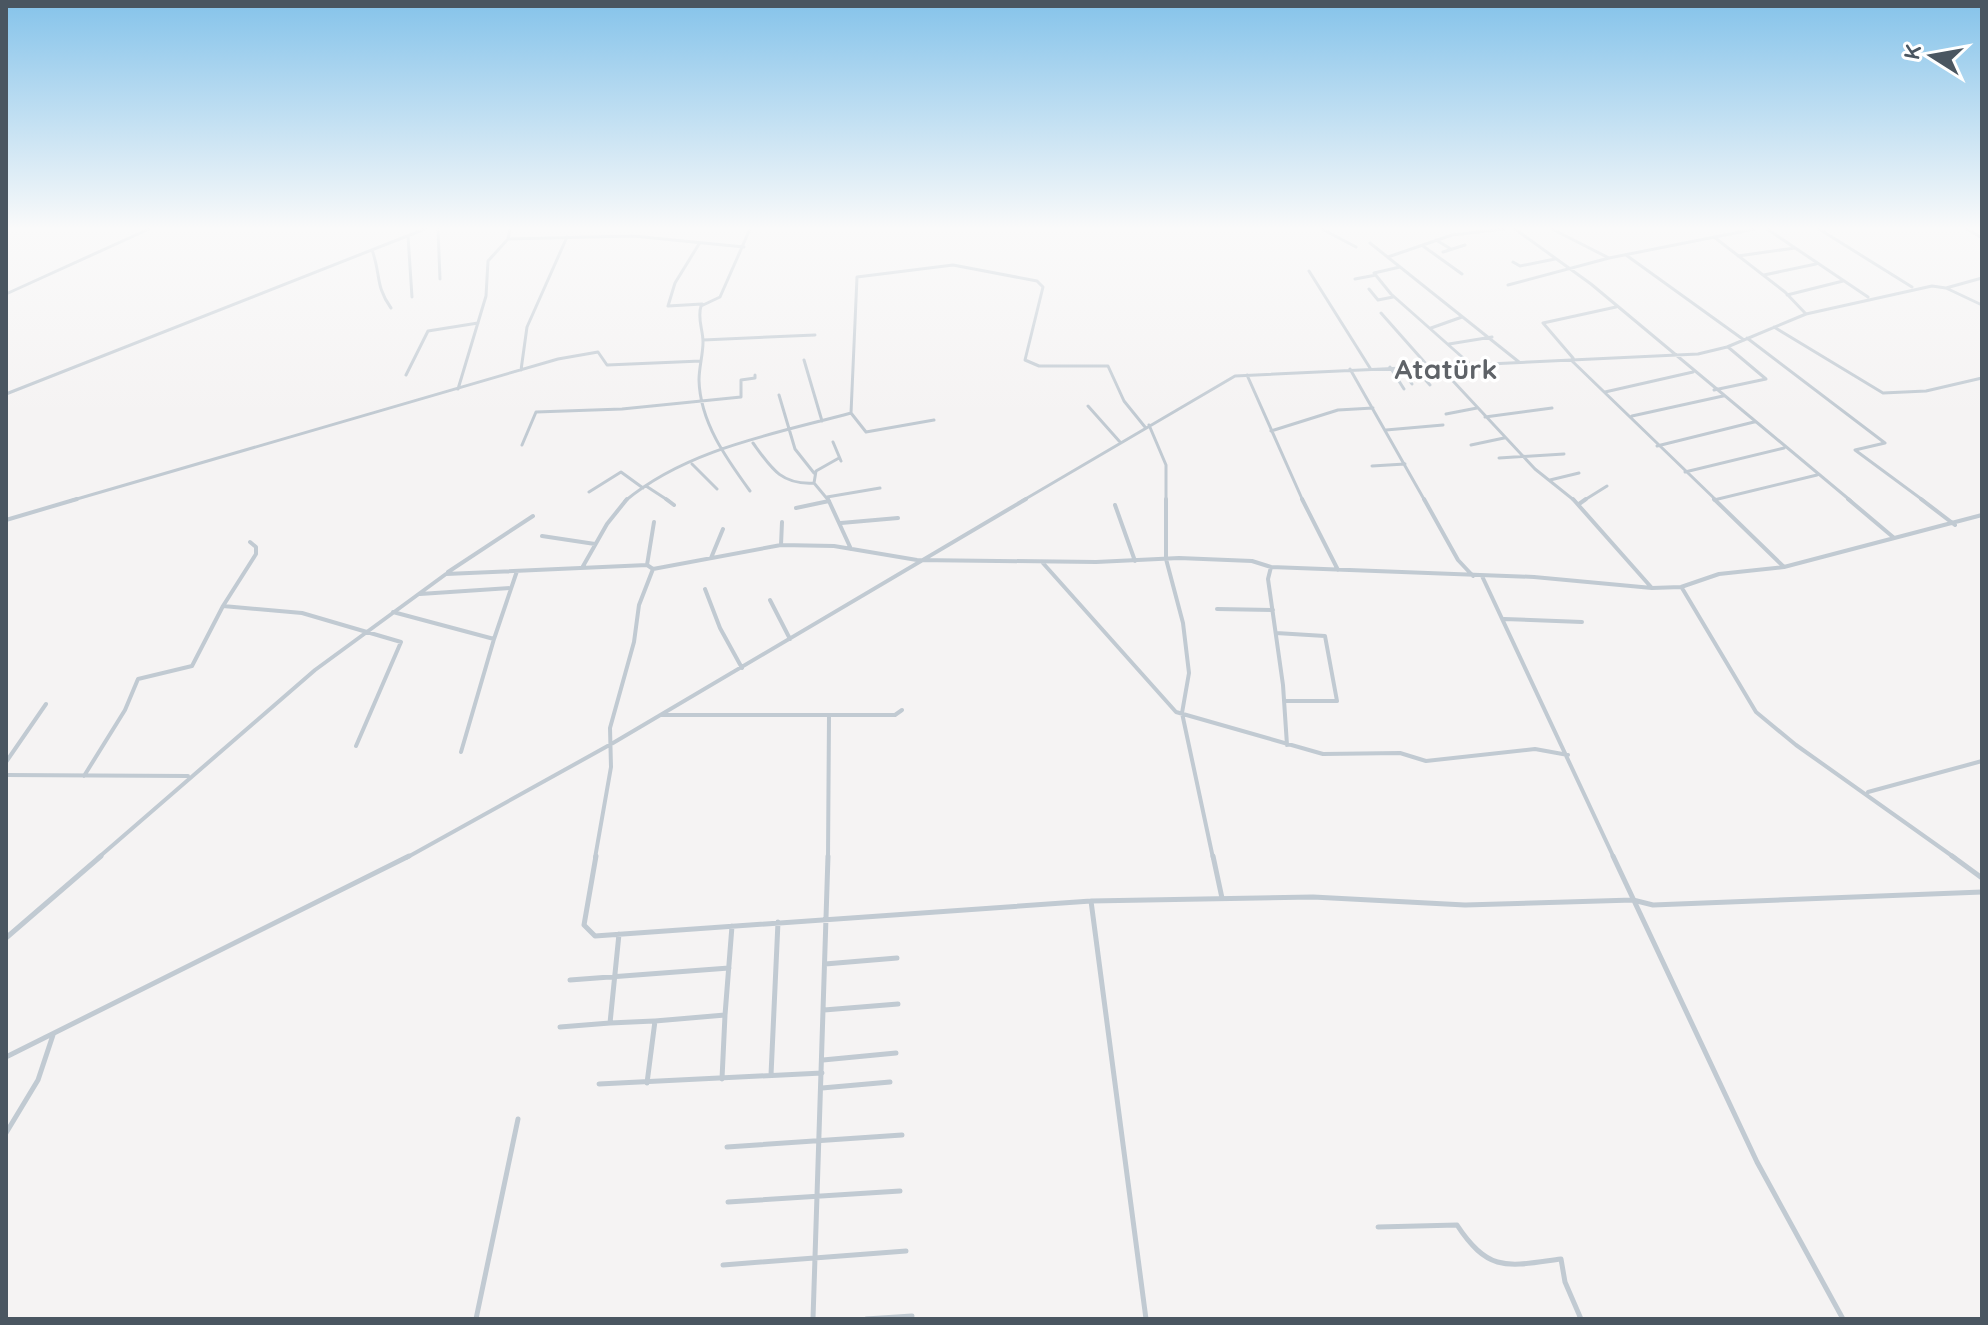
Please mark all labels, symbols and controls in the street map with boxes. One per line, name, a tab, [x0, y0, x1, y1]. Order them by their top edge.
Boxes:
north arrow	[1892, 16, 1972, 96]
text: K	[1897, 42, 1927, 62]
district label: Atatürk	[1395, 351, 1497, 386]

